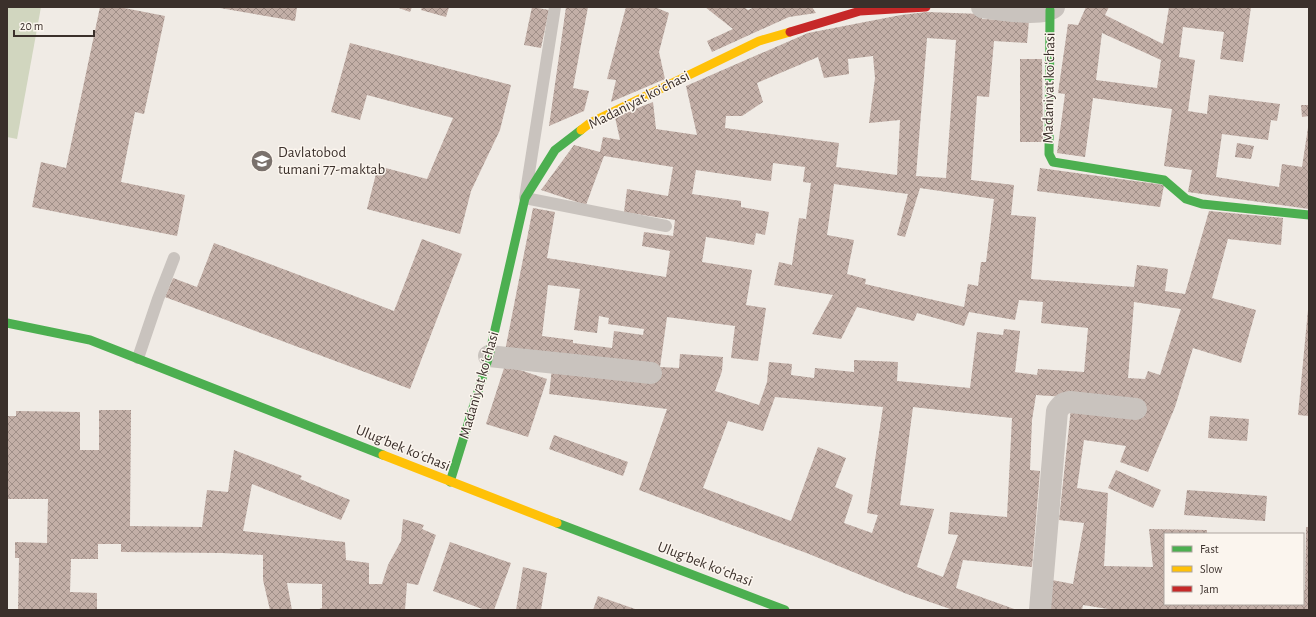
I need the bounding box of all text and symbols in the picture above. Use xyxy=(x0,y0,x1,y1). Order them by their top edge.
scale bar xyxy=(14,12,94,38)
text: 20 m xyxy=(20,20,43,32)
street label: Madaniyat koʻchasi xyxy=(1041,32,1057,144)
street label: Madaniyat koʻchasi xyxy=(586,68,692,132)
place label: Davlatobod tumani 77-maktab xyxy=(278,145,386,177)
school or university icon: Davlatobod tumani 77-maktab xyxy=(249,148,275,174)
street label: Madaniyat koʻchasi xyxy=(456,330,502,440)
street label: Ulugʻbek koʻchasi xyxy=(354,422,452,474)
legend xyxy=(1164,533,1304,605)
street label: Ulugʻbek koʻchasi xyxy=(655,539,755,589)
text: Fast xyxy=(1200,543,1219,555)
text: Slow xyxy=(1200,563,1222,575)
text: Jam xyxy=(1200,583,1219,595)

